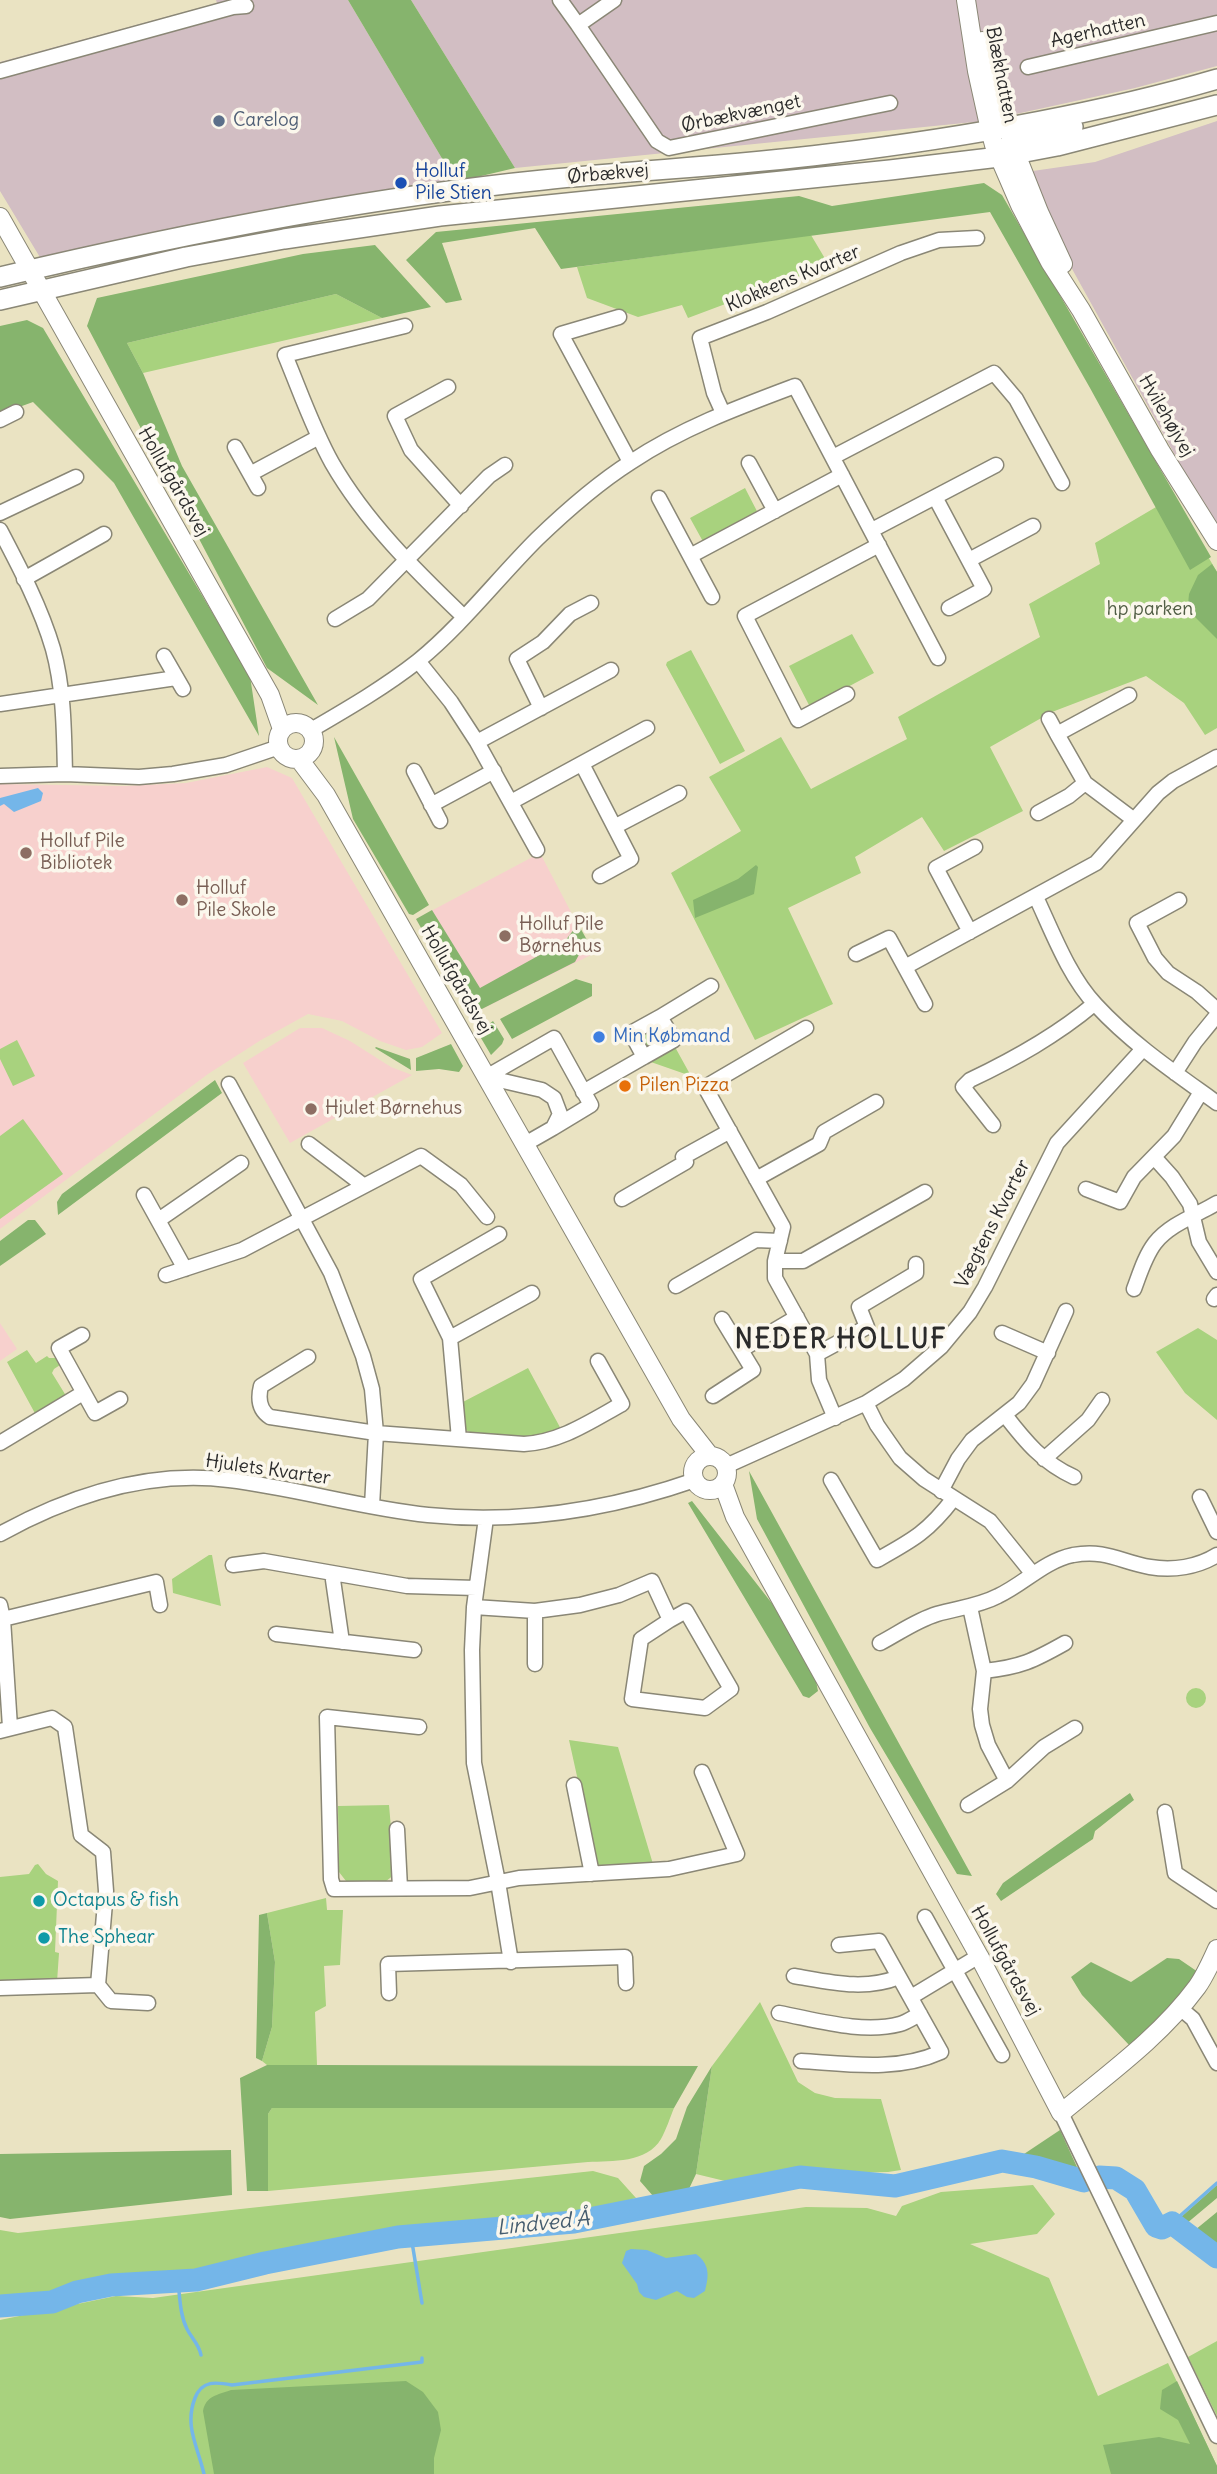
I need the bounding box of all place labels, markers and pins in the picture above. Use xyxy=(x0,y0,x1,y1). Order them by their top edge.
place label: Carelog xyxy=(233,110,299,132)
marker: Carelog xyxy=(211,113,227,129)
place label: Holluf Pile Stien xyxy=(415,161,492,205)
marker: Holluf Pile Stien xyxy=(393,175,409,191)
place label: Holluf Pile Bibliotek xyxy=(40,831,125,875)
marker: Holluf Pile Bibliotek xyxy=(18,845,34,861)
place label: Holluf Pile Skole xyxy=(196,878,276,922)
marker: Holluf Pile Skole xyxy=(174,892,190,908)
place label: Holluf Pile Børnehus xyxy=(519,914,604,958)
marker: Holluf Pile Børnehus xyxy=(497,928,513,944)
place label: Min Købmand xyxy=(613,1026,730,1048)
marker: Min Købmand xyxy=(591,1029,607,1045)
place label: Pilen Pizza xyxy=(639,1075,729,1097)
marker: Pilen Pizza xyxy=(617,1078,633,1094)
place label: Hjulet Børnehus xyxy=(325,1098,462,1120)
marker: Hjulet Børnehus xyxy=(303,1101,319,1117)
place label: Octapus & fish xyxy=(53,1890,179,1912)
marker: Octapus & fish xyxy=(31,1893,47,1909)
place label: The Sphear xyxy=(58,1927,155,1949)
marker: The Sphear xyxy=(36,1930,52,1946)

